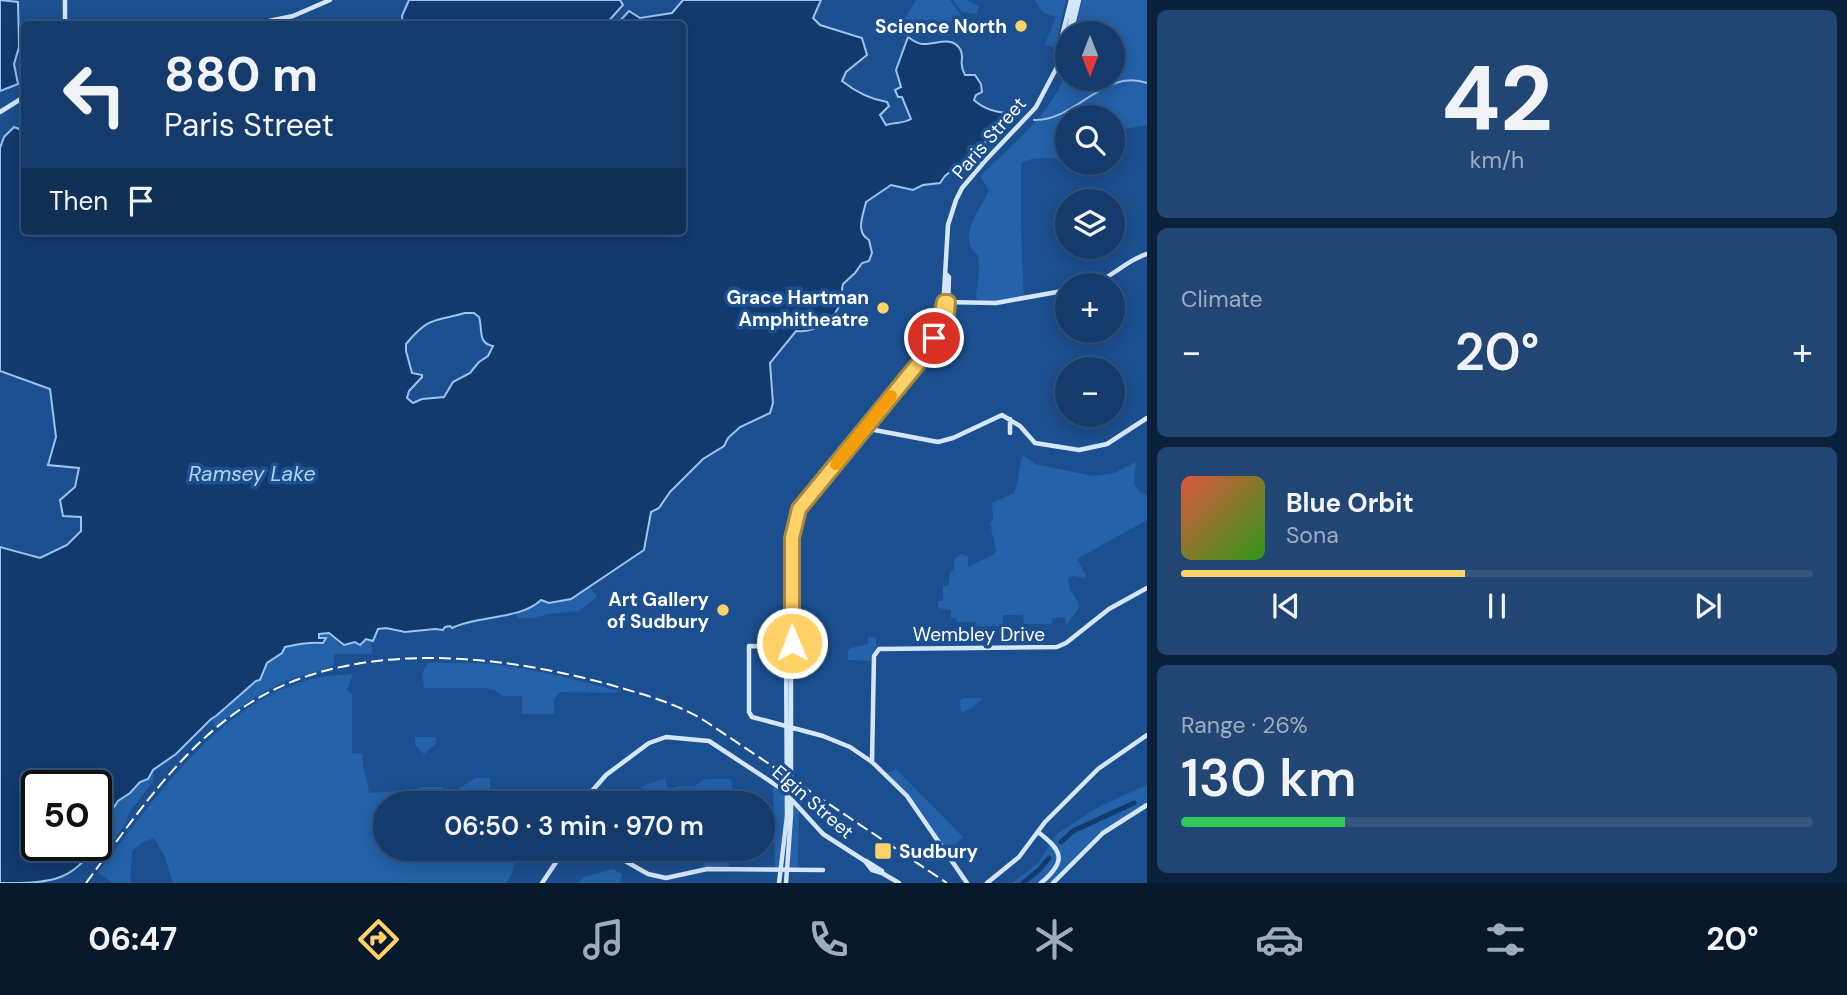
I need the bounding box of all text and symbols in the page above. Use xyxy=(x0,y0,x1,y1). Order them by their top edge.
place label: Science North xyxy=(875,14,1007,39)
marker: Science North xyxy=(1013,18,1029,34)
north arrow xyxy=(1055,21,1125,91)
map controls xyxy=(1055,21,1125,427)
text: 42 xyxy=(1441,40,1553,158)
text: 880 m xyxy=(164,42,318,106)
icon: left xyxy=(49,49,140,140)
street label: Paris Street xyxy=(946,92,1032,184)
text: Paris Street xyxy=(164,104,334,146)
button: search xyxy=(1055,105,1125,175)
text: km/h xyxy=(1470,145,1524,175)
icon: arrive xyxy=(122,182,160,220)
text: Then xyxy=(49,184,108,218)
button: layers xyxy=(1055,189,1125,259)
button: + xyxy=(1055,273,1125,343)
text: Climate xyxy=(1181,284,1263,314)
place label: Grace Hartman Amphitheatre xyxy=(726,285,869,332)
marker: Grace Hartman Amphitheatre xyxy=(875,300,891,316)
pin xyxy=(904,308,964,368)
text: 20° xyxy=(1455,318,1539,386)
icon: arrive xyxy=(915,319,953,357)
text: − xyxy=(1181,327,1202,377)
text: + xyxy=(1792,327,1813,377)
button: − xyxy=(1055,357,1125,427)
water label: Ramsey Lake xyxy=(189,460,315,488)
text: Blue Orbit xyxy=(1286,486,1414,520)
text: Sona xyxy=(1286,520,1339,550)
place label: Art Gallery of Sudbury xyxy=(607,587,710,634)
icon: previous xyxy=(1267,587,1305,625)
icon: pause xyxy=(1478,587,1516,625)
icon: next xyxy=(1689,587,1727,625)
marker: Art Gallery of Sudbury xyxy=(715,602,731,618)
position arrow xyxy=(755,606,829,680)
street label: Wembley Drive xyxy=(913,622,1045,647)
text: Range · 26% xyxy=(1181,710,1308,740)
text: 130 km xyxy=(1181,744,1356,812)
street label: Elgin Street xyxy=(767,760,859,844)
speed limit sign: 50 xyxy=(21,770,112,861)
text: 06:50 · 3 min · 970 m xyxy=(444,809,704,843)
place label: Sudbury xyxy=(899,839,979,864)
marker: Sudbury xyxy=(873,841,893,861)
icon: directions xyxy=(354,915,403,964)
icon: music xyxy=(579,915,628,964)
icon: phone xyxy=(804,915,853,964)
icon: climate xyxy=(1030,915,1079,964)
icon: car xyxy=(1255,915,1304,964)
icon: filters xyxy=(1481,915,1530,964)
text: 06:47 xyxy=(88,918,177,960)
text: 20° xyxy=(1706,918,1759,960)

